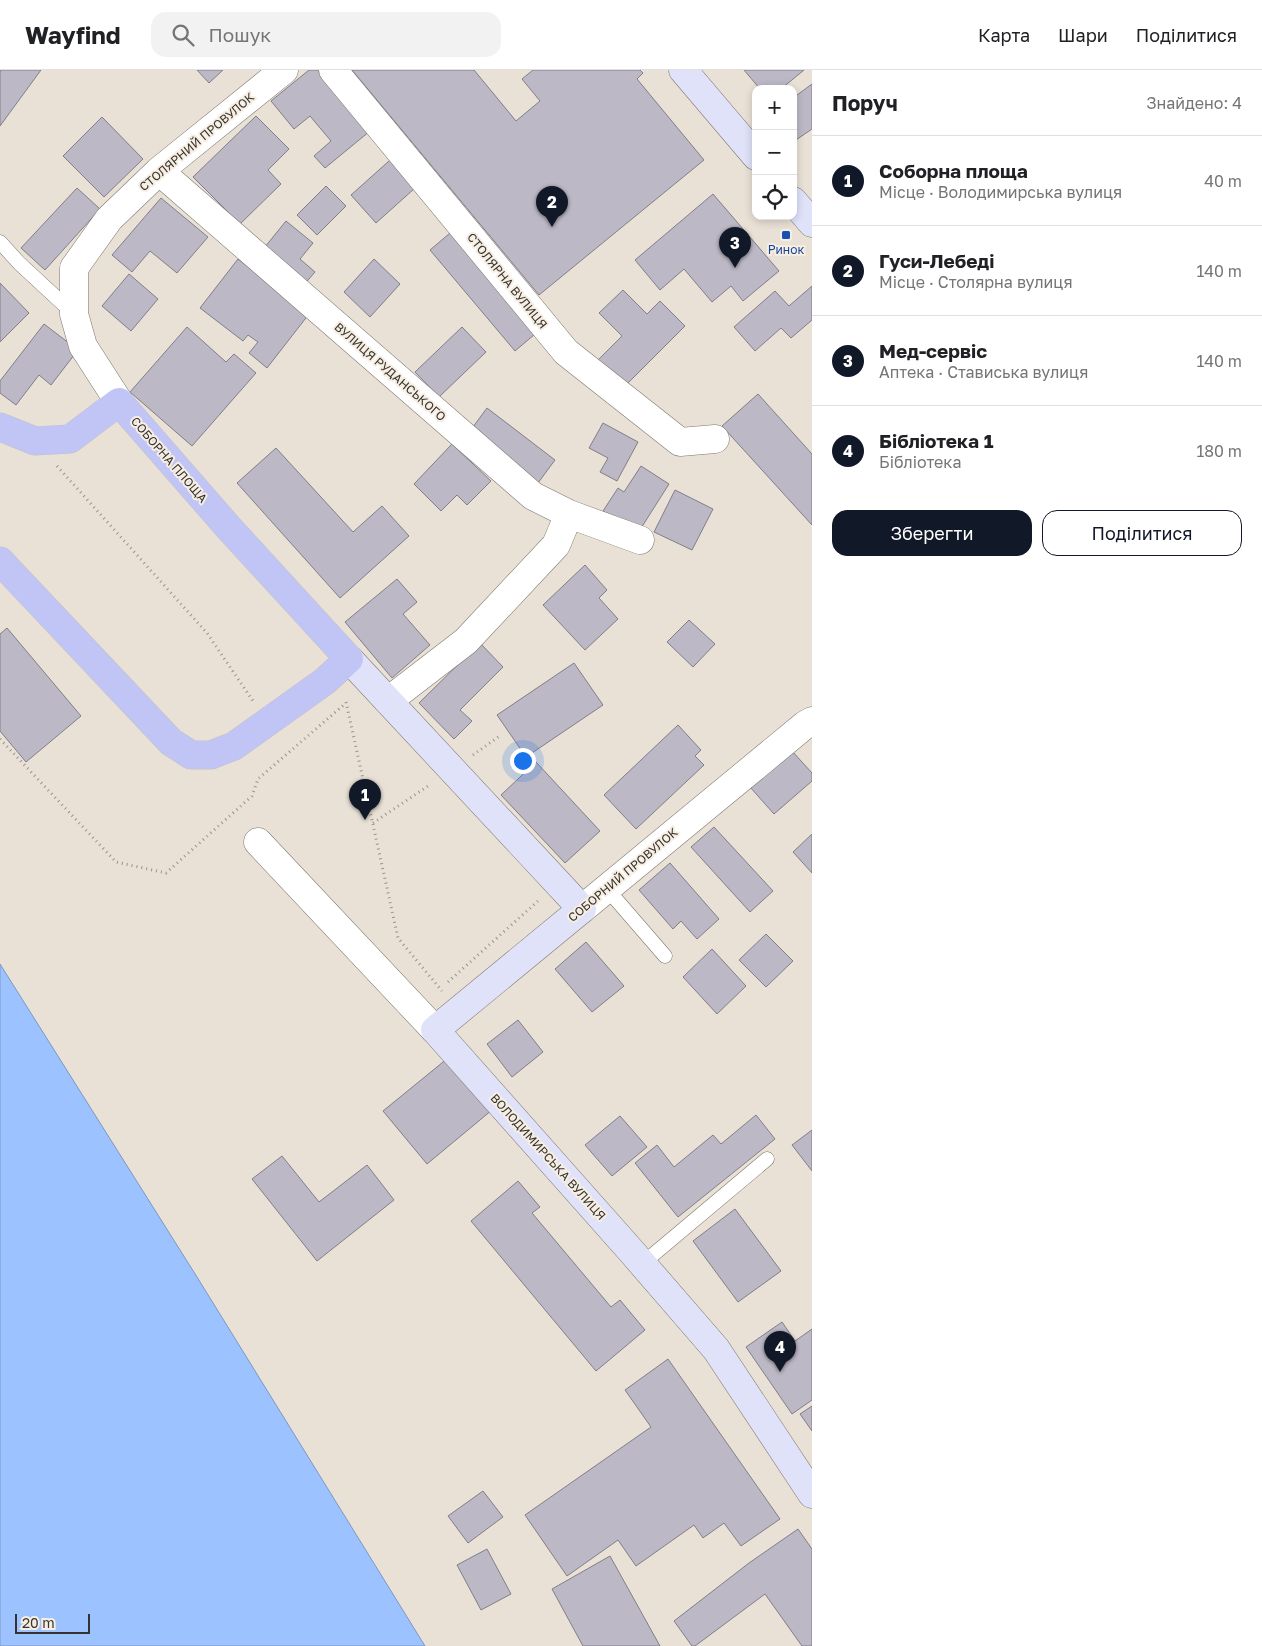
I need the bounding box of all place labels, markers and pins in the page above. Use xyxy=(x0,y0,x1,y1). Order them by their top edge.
pin: 2 xyxy=(536,186,568,227)
pin: 3 xyxy=(719,227,751,268)
marker: Ринок xyxy=(780,229,792,241)
place label: Ринок xyxy=(768,242,804,257)
pin: 1 xyxy=(349,779,381,820)
pin: 4 xyxy=(764,1331,796,1372)

